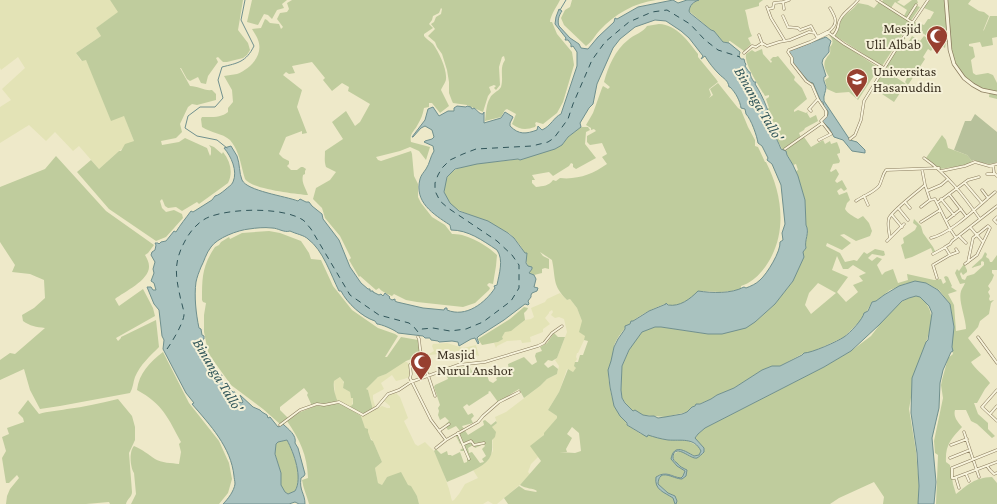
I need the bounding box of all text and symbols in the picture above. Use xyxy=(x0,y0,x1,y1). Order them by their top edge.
place label: Mesjid Ulil Albab xyxy=(866,20,922,52)
mosque icon: Mesjid Ulil Albab xyxy=(925,24,949,55)
place label: Universitas Hasanuddin xyxy=(873,63,942,95)
water label: Binanga Tallo' xyxy=(731,64,787,145)
school or university icon: Universitas Hasanuddin xyxy=(845,67,869,98)
water label: Binanga Tallo' xyxy=(189,335,246,416)
place label: Masjid Nurul Anshor xyxy=(437,346,513,378)
mosque icon: Masjid Nurul Anshor xyxy=(409,350,433,381)

